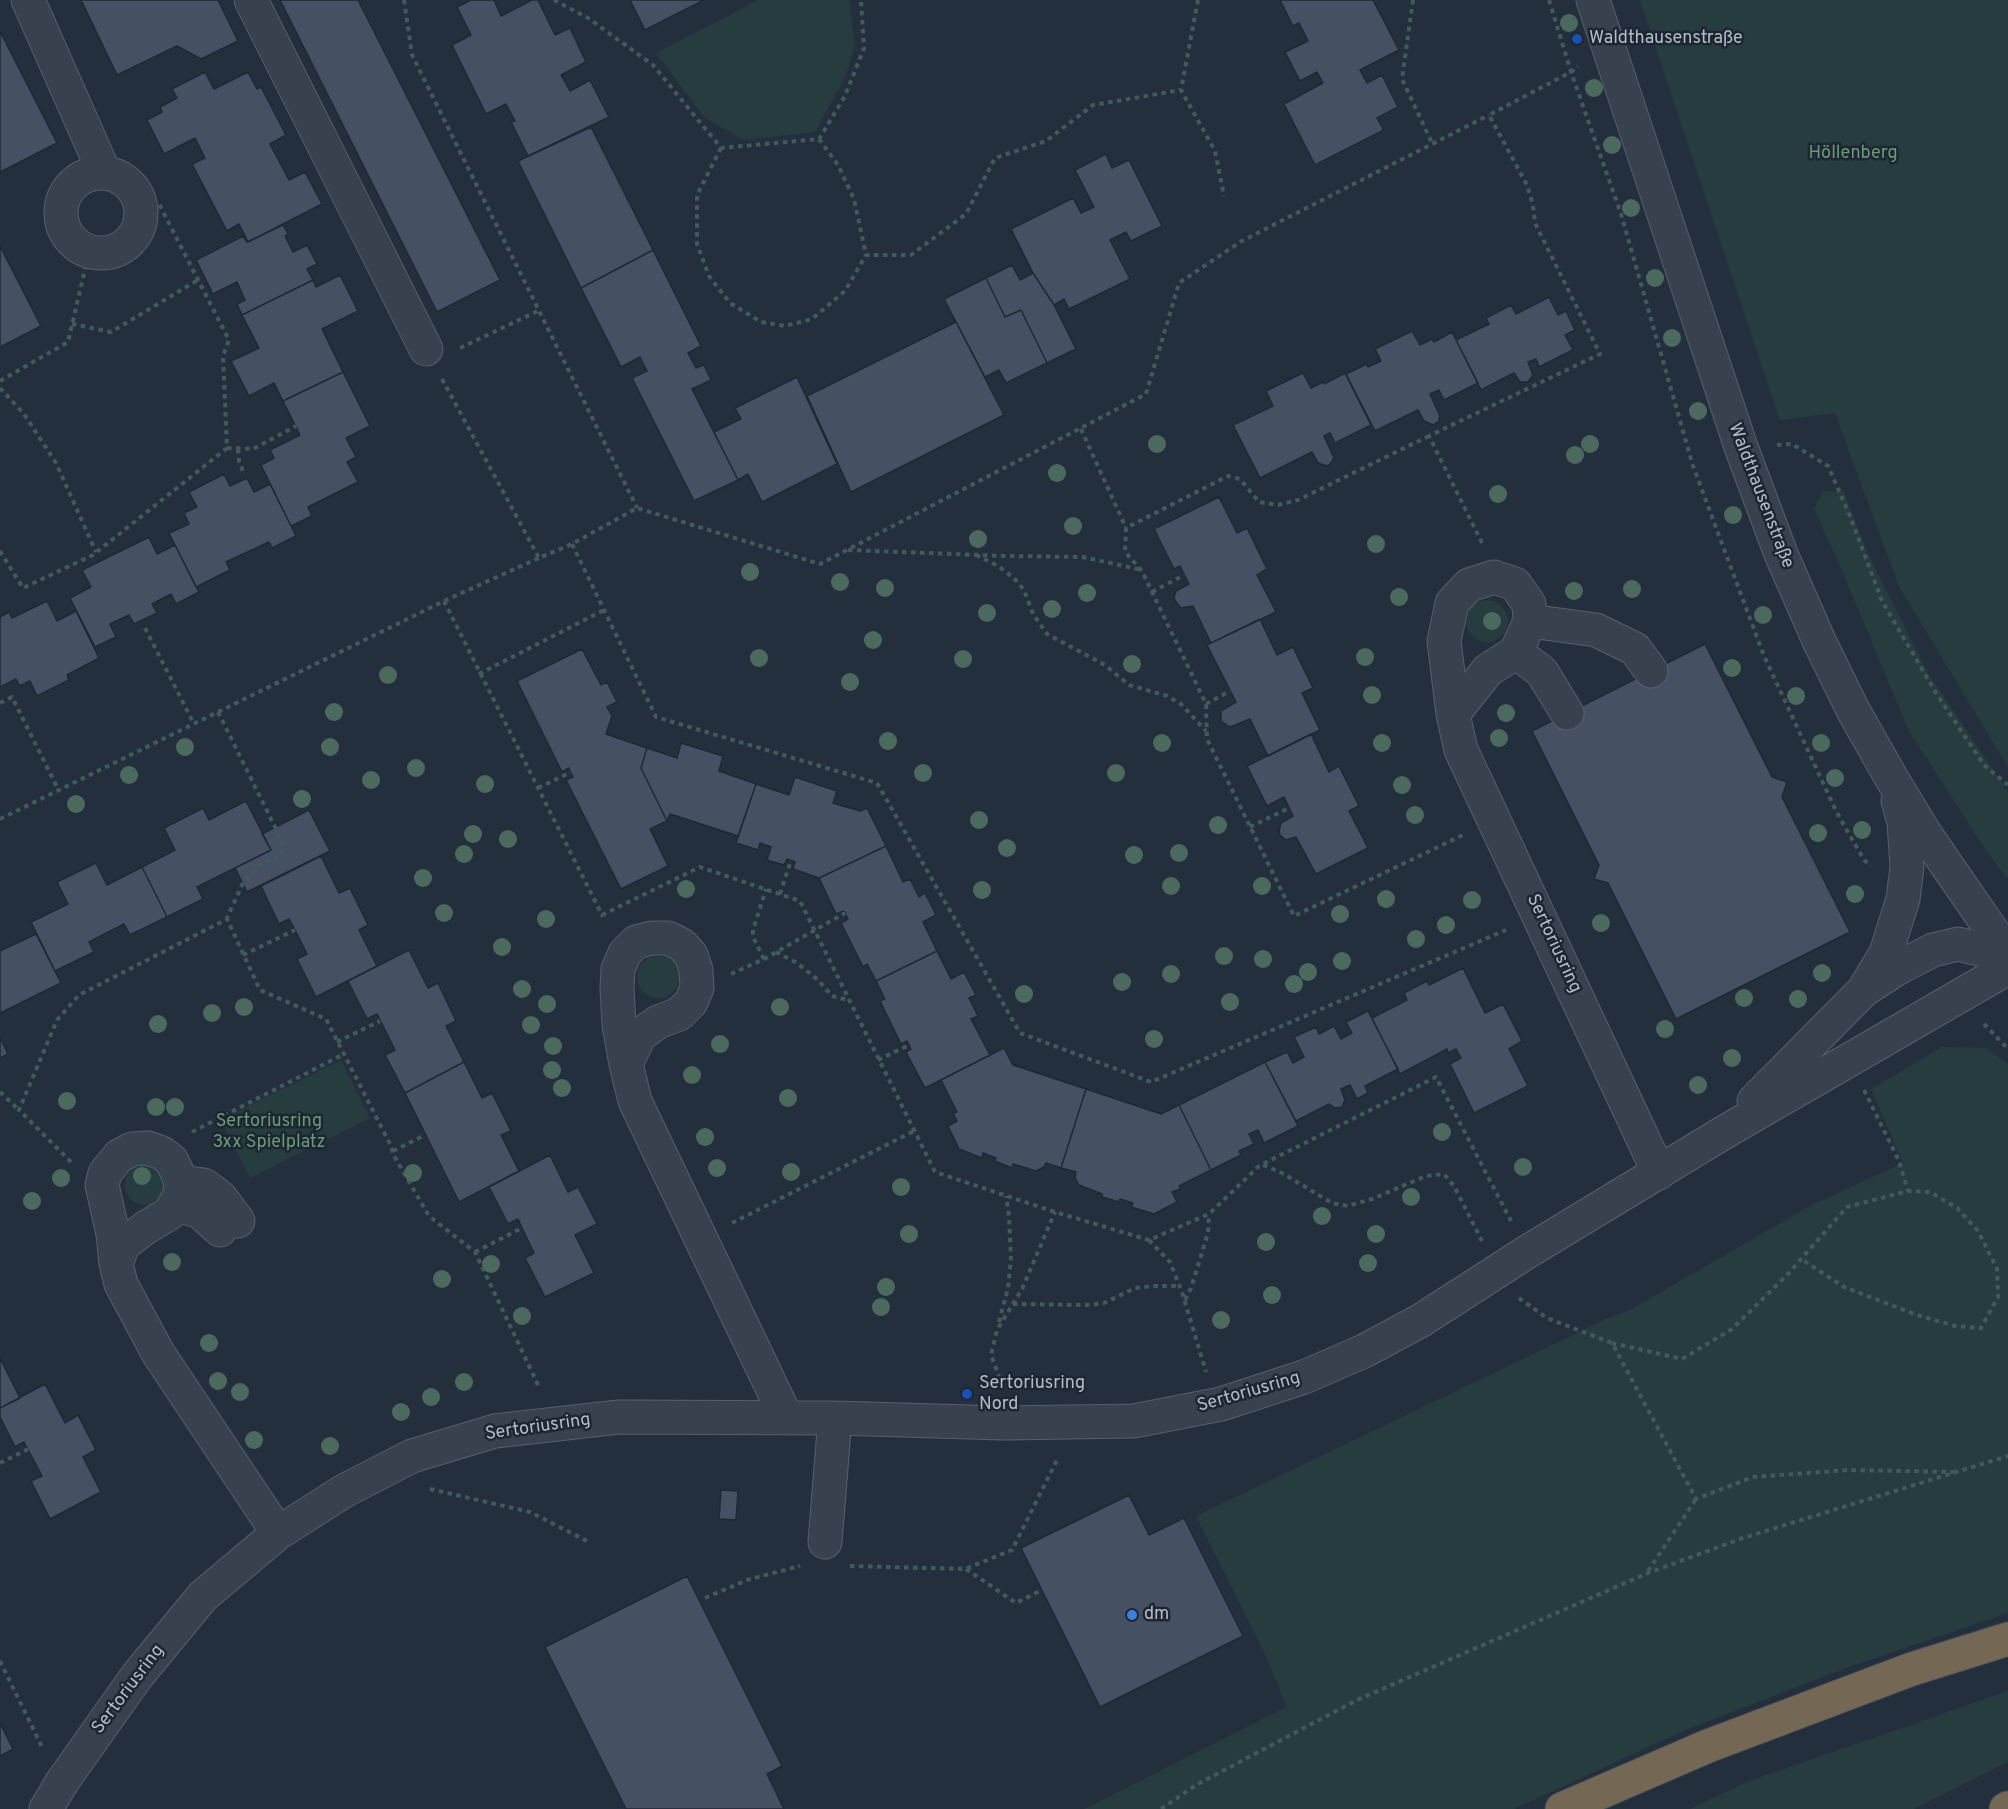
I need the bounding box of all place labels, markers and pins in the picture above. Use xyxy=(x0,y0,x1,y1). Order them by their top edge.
place label: Waldthausenstraße xyxy=(1589,28,1743,50)
marker: Waldthausenstraße xyxy=(1570,32,1584,46)
place label: Sertoriusring Nord xyxy=(979,1373,1085,1416)
marker: Sertoriusring Nord xyxy=(960,1387,974,1401)
place label: dm xyxy=(1144,1604,1169,1626)
marker: dm xyxy=(1125,1608,1139,1622)

